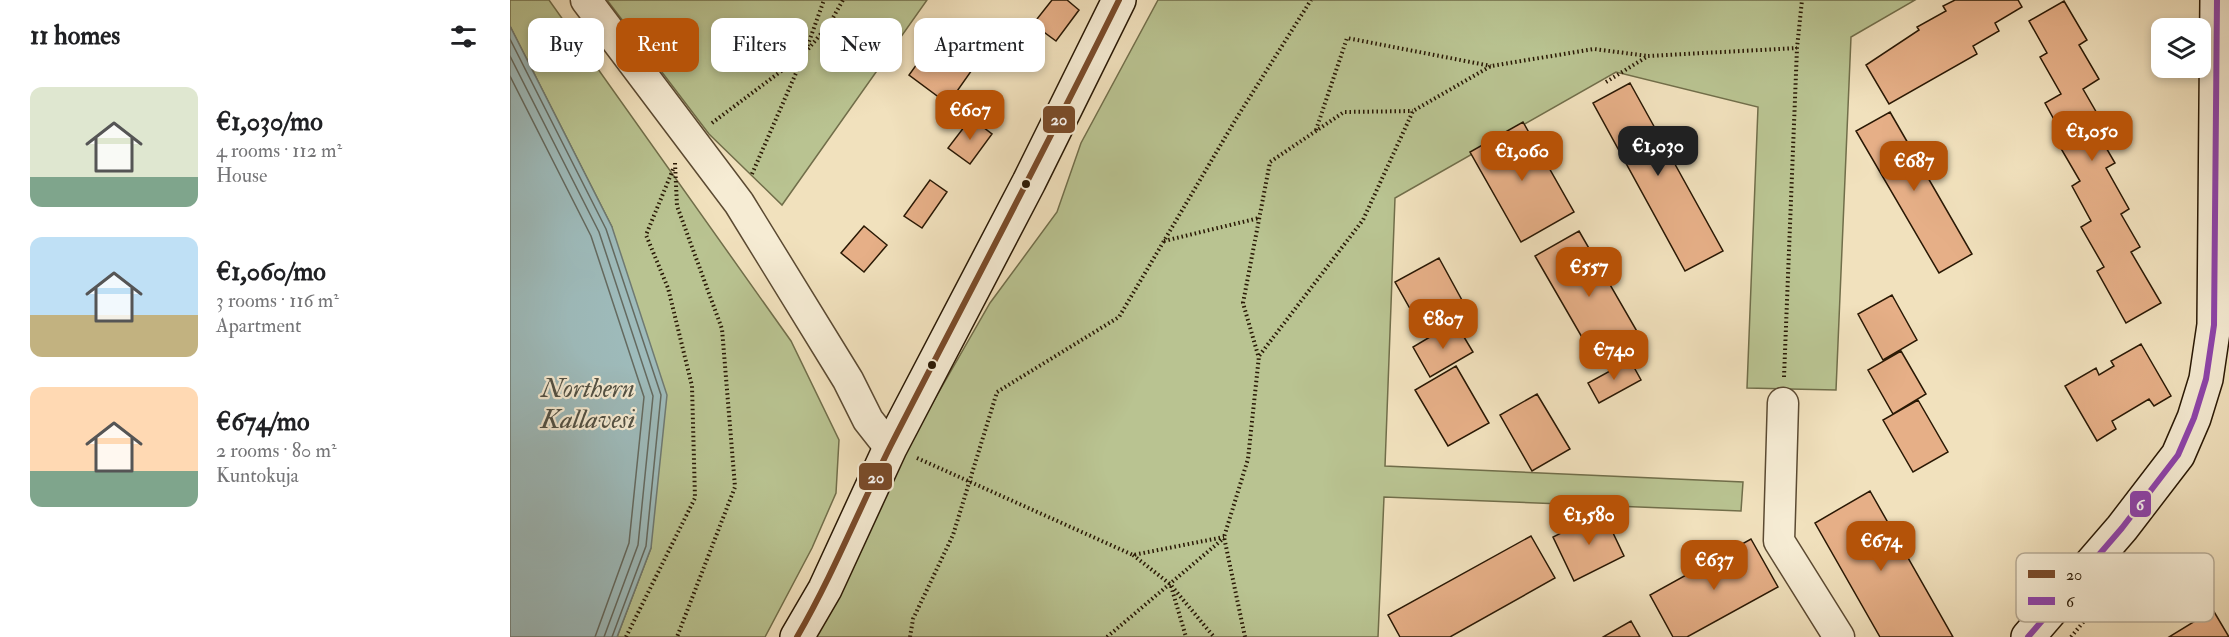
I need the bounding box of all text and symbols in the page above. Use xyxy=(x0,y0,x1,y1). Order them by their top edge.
chip: Buy xyxy=(528,18,604,72)
chip: Rent xyxy=(616,18,699,72)
chip: Filters xyxy=(711,18,808,72)
chip: New xyxy=(820,18,902,72)
chip: Apartment xyxy=(914,18,1045,72)
map controls xyxy=(2151,18,2211,78)
button: layers xyxy=(2151,18,2211,78)
text: 11 homes xyxy=(30,20,120,52)
icon: filters xyxy=(447,20,480,53)
pin: €607 xyxy=(934,90,1006,141)
text: €607 xyxy=(949,97,991,122)
line badge: 20 xyxy=(1042,105,1076,134)
text: €1,030/mo xyxy=(216,106,323,138)
text: 20 xyxy=(1051,110,1067,130)
icon: home xyxy=(78,111,150,183)
pin: €1,050 xyxy=(2043,111,2141,162)
text: €1,050 xyxy=(2066,118,2118,143)
pin: €1,030 xyxy=(1609,126,1707,177)
pin: €1,060 xyxy=(1473,131,1571,182)
text: €1,030 xyxy=(1632,133,1684,158)
text: 4 rooms · 112 m² xyxy=(216,138,342,163)
text: €1,060 xyxy=(1495,138,1549,163)
pin: €687 xyxy=(1878,141,1950,192)
text: €687 xyxy=(1894,148,1934,173)
text: House xyxy=(216,163,267,188)
unlabelled marker xyxy=(1020,178,1032,190)
pin: €557 xyxy=(1553,247,1625,298)
text: €557 xyxy=(1570,254,1608,279)
text: €1,060/mo xyxy=(216,256,326,288)
icon: home xyxy=(78,261,150,333)
text: 3 rooms · 116 m² xyxy=(216,288,339,313)
pin: €807 xyxy=(1407,299,1479,350)
text: €807 xyxy=(1423,306,1463,331)
text: Apartment xyxy=(216,313,301,338)
pin: €740 xyxy=(1578,330,1650,381)
text: €740 xyxy=(1593,337,1635,362)
unlabelled marker xyxy=(926,359,938,371)
water label: Northern Kallavesi xyxy=(539,372,635,436)
text: €674/mo xyxy=(216,406,309,438)
icon: home xyxy=(78,411,150,483)
text: 2 rooms · 80 m² xyxy=(216,438,337,463)
line badge: 20 xyxy=(858,462,893,491)
text: Kuntokuja xyxy=(216,463,299,488)
text: 20 xyxy=(868,468,884,488)
line badge: 6 xyxy=(2129,490,2152,518)
pin: €1,580 xyxy=(1540,495,1638,546)
text: 6 xyxy=(2136,495,2146,515)
text: €1,580 xyxy=(1563,502,1615,527)
pin: €674 xyxy=(1845,521,1917,572)
text: €674 xyxy=(1860,528,1902,553)
pin: €637 xyxy=(1678,540,1750,591)
text: €637 xyxy=(1695,547,1733,572)
legend xyxy=(2016,553,2214,622)
text: 20 xyxy=(2066,565,2082,585)
text: 6 xyxy=(2066,592,2075,612)

